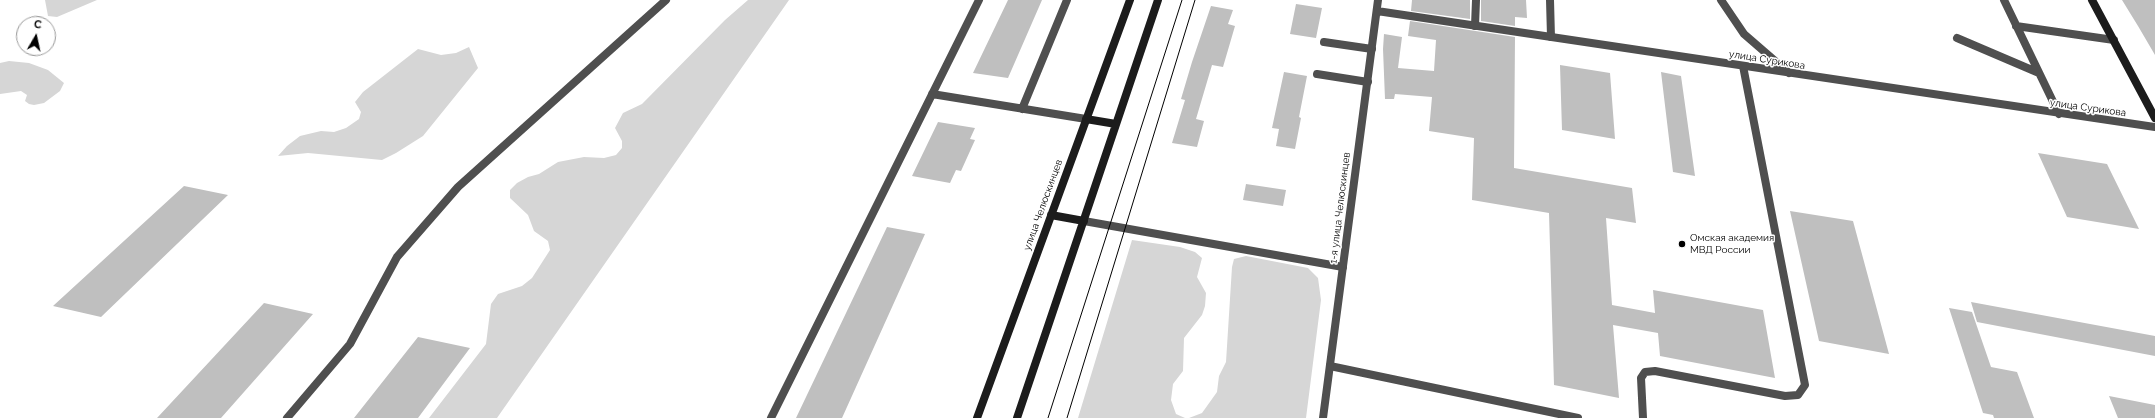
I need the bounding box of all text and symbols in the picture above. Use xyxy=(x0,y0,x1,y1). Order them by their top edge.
north arrow xyxy=(16,16,56,56)
text: С xyxy=(33,18,43,32)
street label: улица Сурикова xyxy=(1728,48,1806,72)
street label: улица Сурикова xyxy=(2049,97,2127,119)
street label: 1-я улица Челюскинцев xyxy=(1327,152,1353,264)
street label: улица Челюскинцев xyxy=(1021,158,1065,252)
place label: Омская академия МВД России xyxy=(1690,232,1774,256)
marker: Омская академия МВД России xyxy=(1677,239,1687,249)

